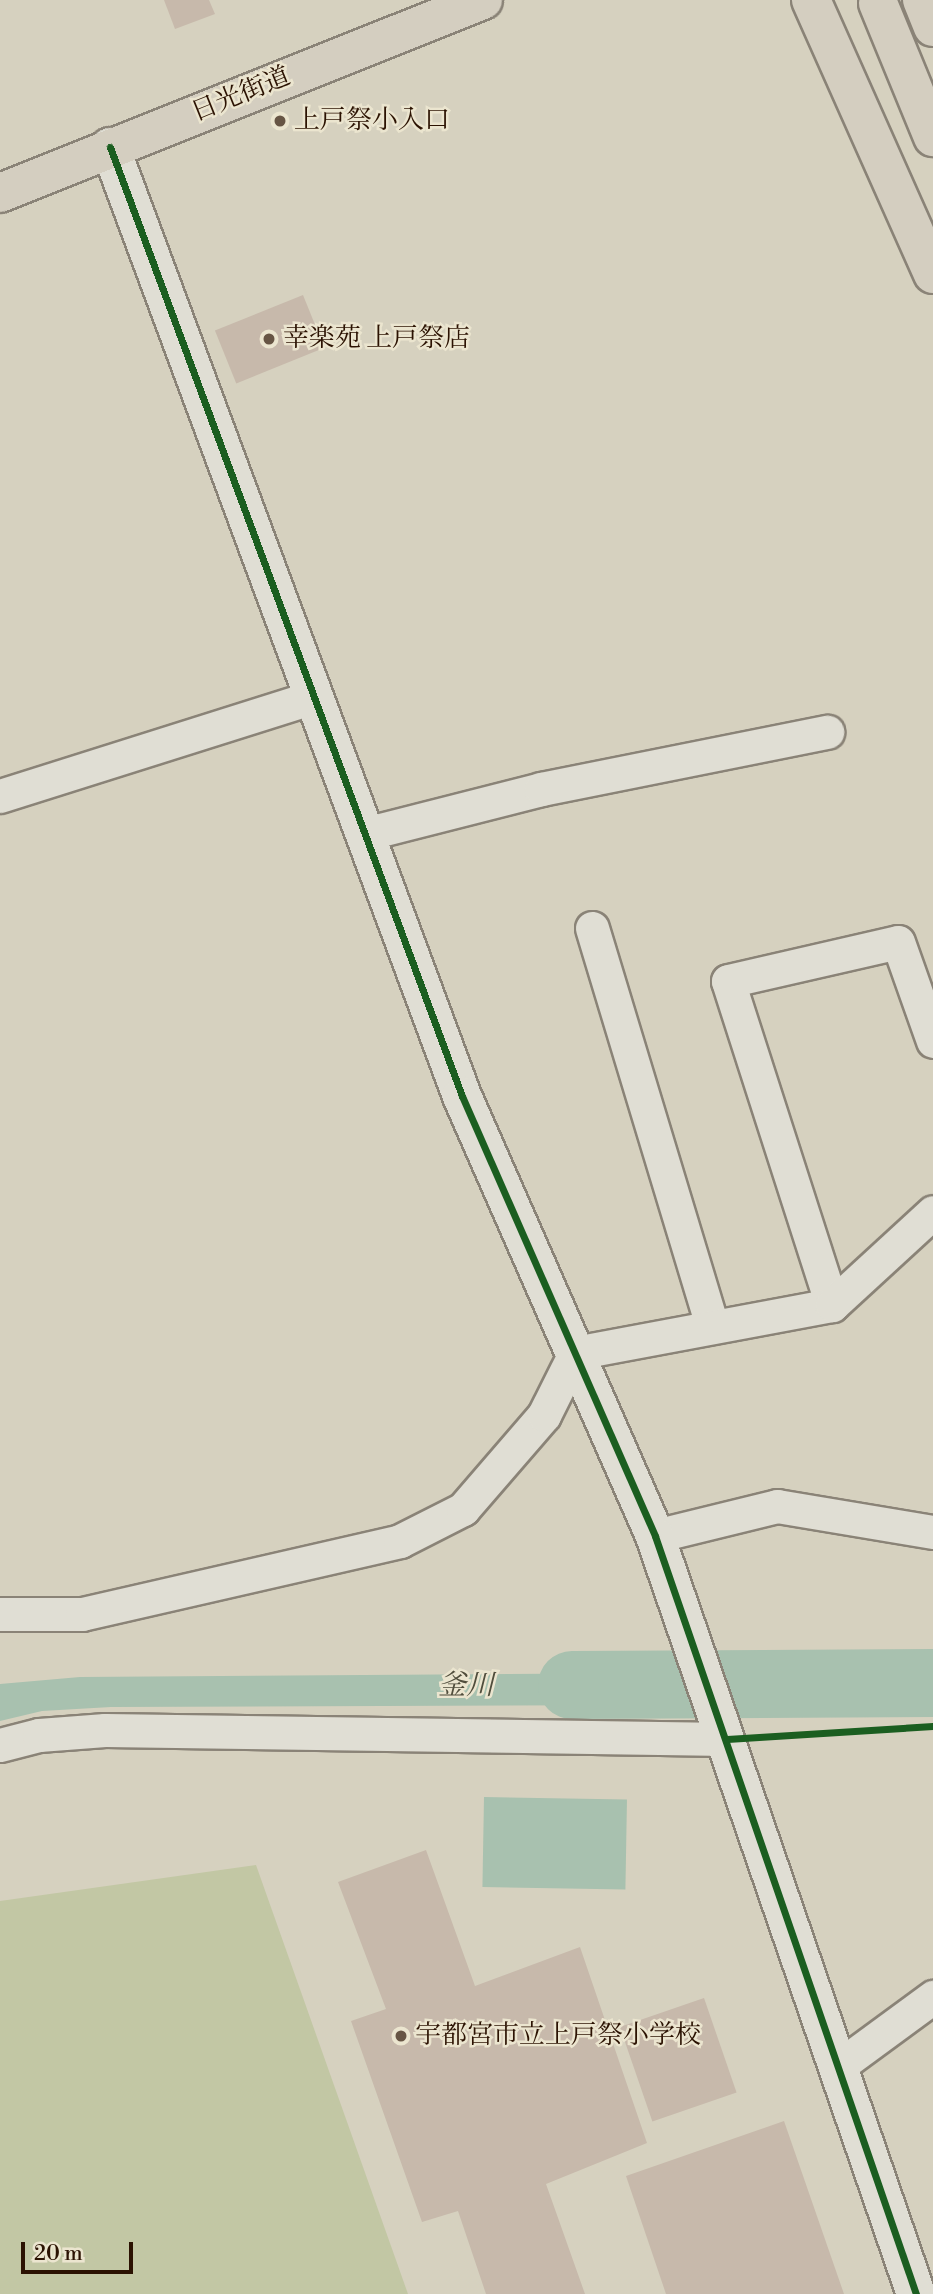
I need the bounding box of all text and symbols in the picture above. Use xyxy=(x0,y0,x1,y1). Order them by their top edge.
street label: 日光街道 xyxy=(187,61,295,129)
place label: 上戸祭小入口 xyxy=(294,105,450,137)
marker: 上戸祭小入口 xyxy=(272,113,288,129)
place label: 幸楽苑 上戸祭店 xyxy=(283,323,470,355)
marker: 幸楽苑 上戸祭店 xyxy=(261,331,277,347)
water label: 釜川 xyxy=(438,1669,494,1703)
place label: 宇都宮市立上戸祭小学校 xyxy=(415,2020,701,2052)
marker: 宇都宮市立上戸祭小学校 xyxy=(393,2028,409,2044)
scale bar xyxy=(24,2228,136,2272)
text: 20 m xyxy=(34,2241,83,2267)

